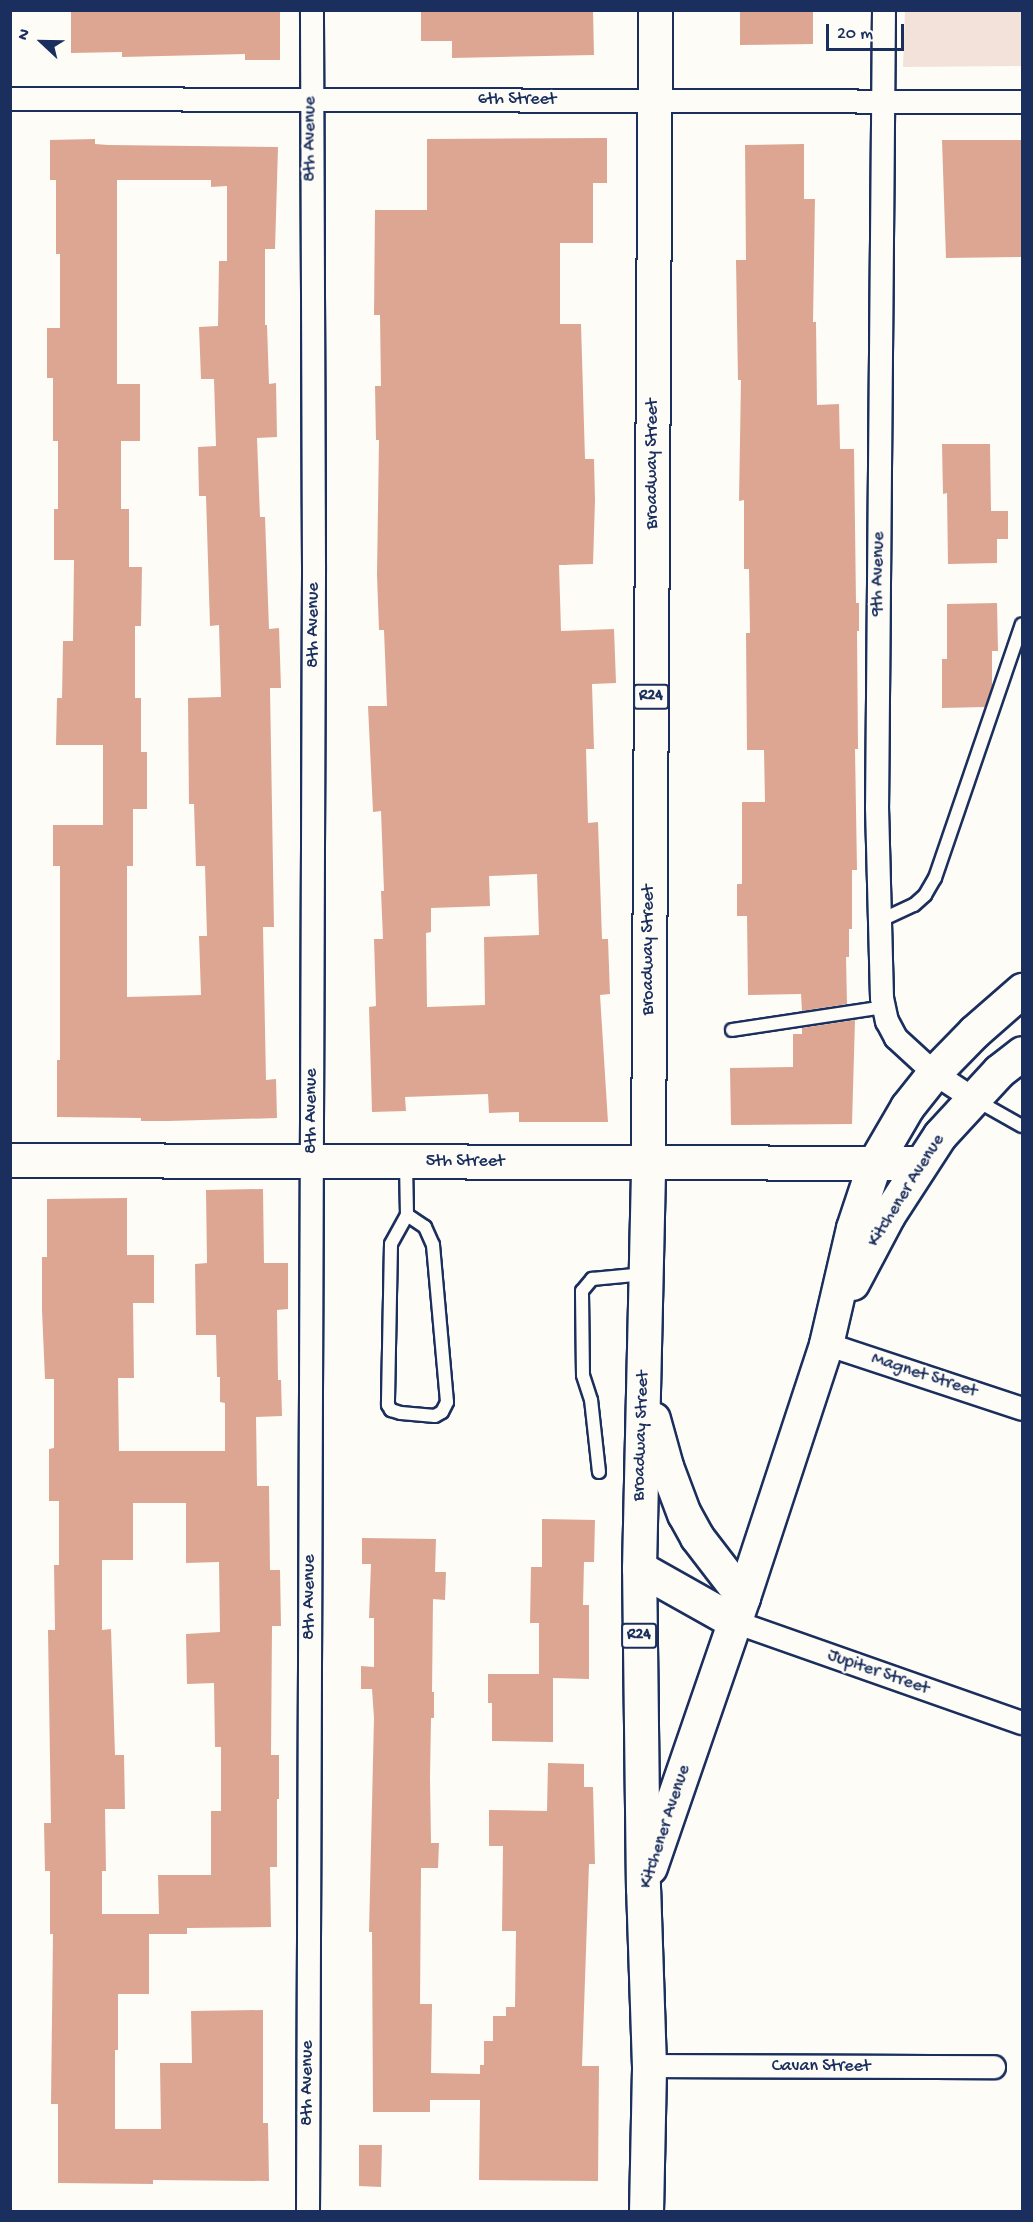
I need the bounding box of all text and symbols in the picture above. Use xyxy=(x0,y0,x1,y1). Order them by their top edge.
north arrow xyxy=(12,12,72,72)
scale bar xyxy=(829,12,907,50)
text: 20 m xyxy=(837,24,873,45)
text: N xyxy=(14,27,36,43)
street label: 6th Street xyxy=(478,89,556,111)
street label: 8th Avenue xyxy=(300,96,322,182)
street label: Broadway Street xyxy=(642,399,664,529)
street label: 9th Avenue xyxy=(867,532,891,616)
street label: 8th Avenue xyxy=(303,582,325,668)
road number: R24 xyxy=(633,684,669,710)
street label: Broadway Street xyxy=(638,885,660,1015)
street label: 8th Avenue xyxy=(301,1068,323,1154)
street label: Kitchener Avenue xyxy=(864,1131,950,1251)
street label: 5th Street xyxy=(426,1151,504,1173)
street label: Magnet Street xyxy=(868,1349,980,1403)
street label: Broadway Street xyxy=(629,1370,655,1502)
street label: 8th Avenue xyxy=(299,1554,321,1640)
road number: R24 xyxy=(621,1623,657,1649)
street label: Jupiter Street xyxy=(824,1646,932,1700)
street label: Kitchener Avenue xyxy=(636,1762,696,1892)
street label: 8th Avenue xyxy=(297,2040,319,2126)
street label: Cavan Street xyxy=(772,2056,870,2078)

